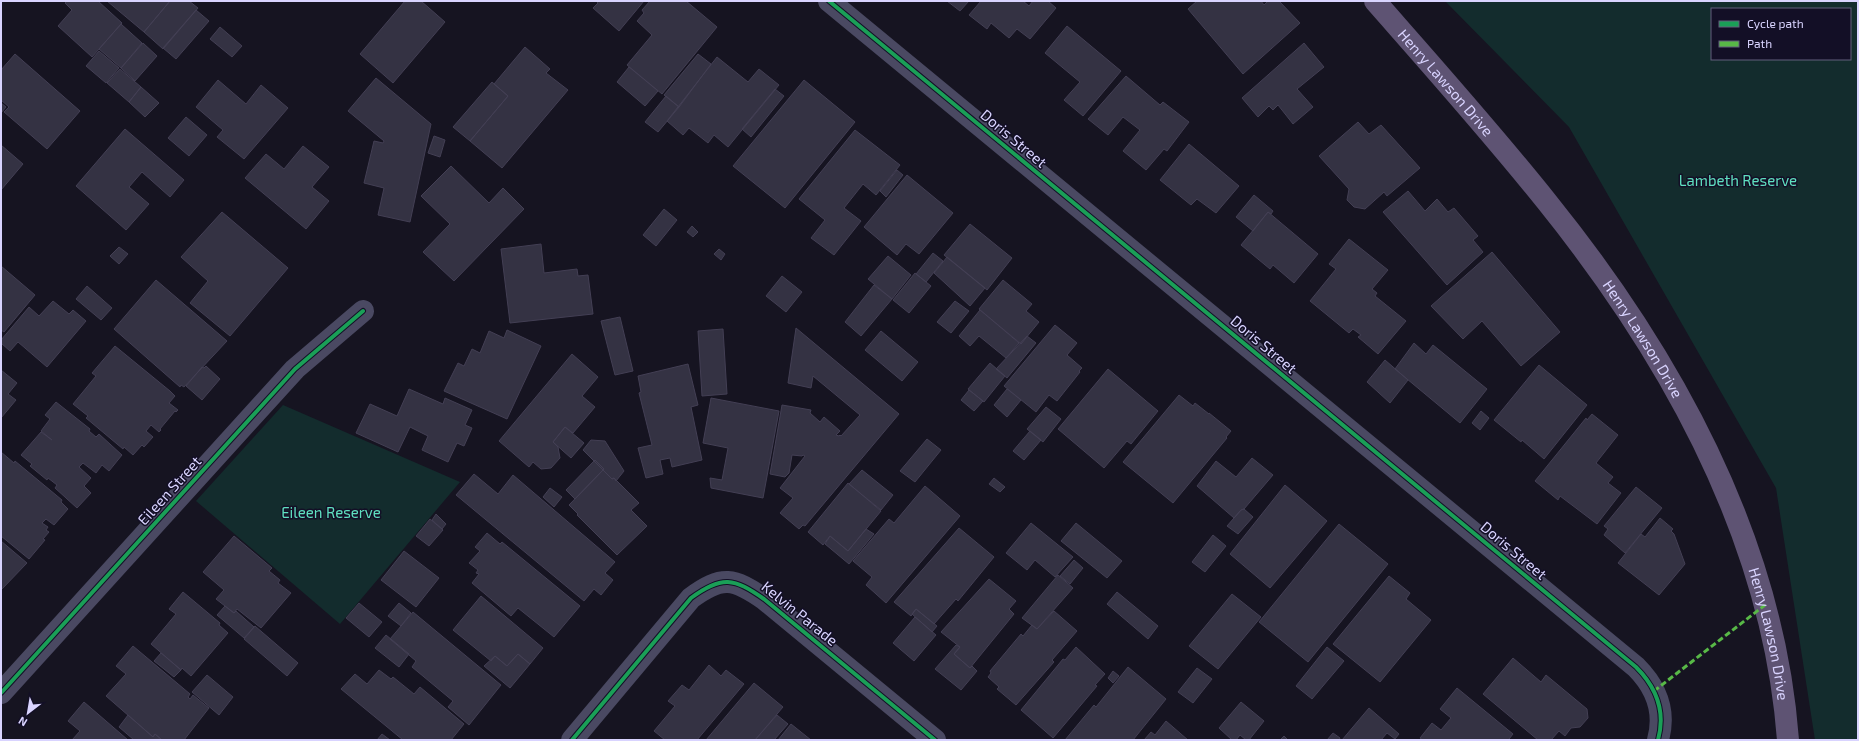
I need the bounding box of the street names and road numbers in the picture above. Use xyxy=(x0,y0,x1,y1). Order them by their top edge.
street label: Henry Lawson Drive xyxy=(1395,25,1498,139)
street label: Doris Street xyxy=(977,105,1051,171)
street label: Henry Lawson Drive xyxy=(1599,276,1687,401)
street label: Doris Street xyxy=(1227,311,1301,377)
street label: Eileen Street xyxy=(133,452,205,528)
street label: Doris Street xyxy=(1477,517,1551,583)
street label: Henry Lawson Drive xyxy=(1745,565,1793,701)
street label: Kelvin Parade xyxy=(758,577,842,649)

